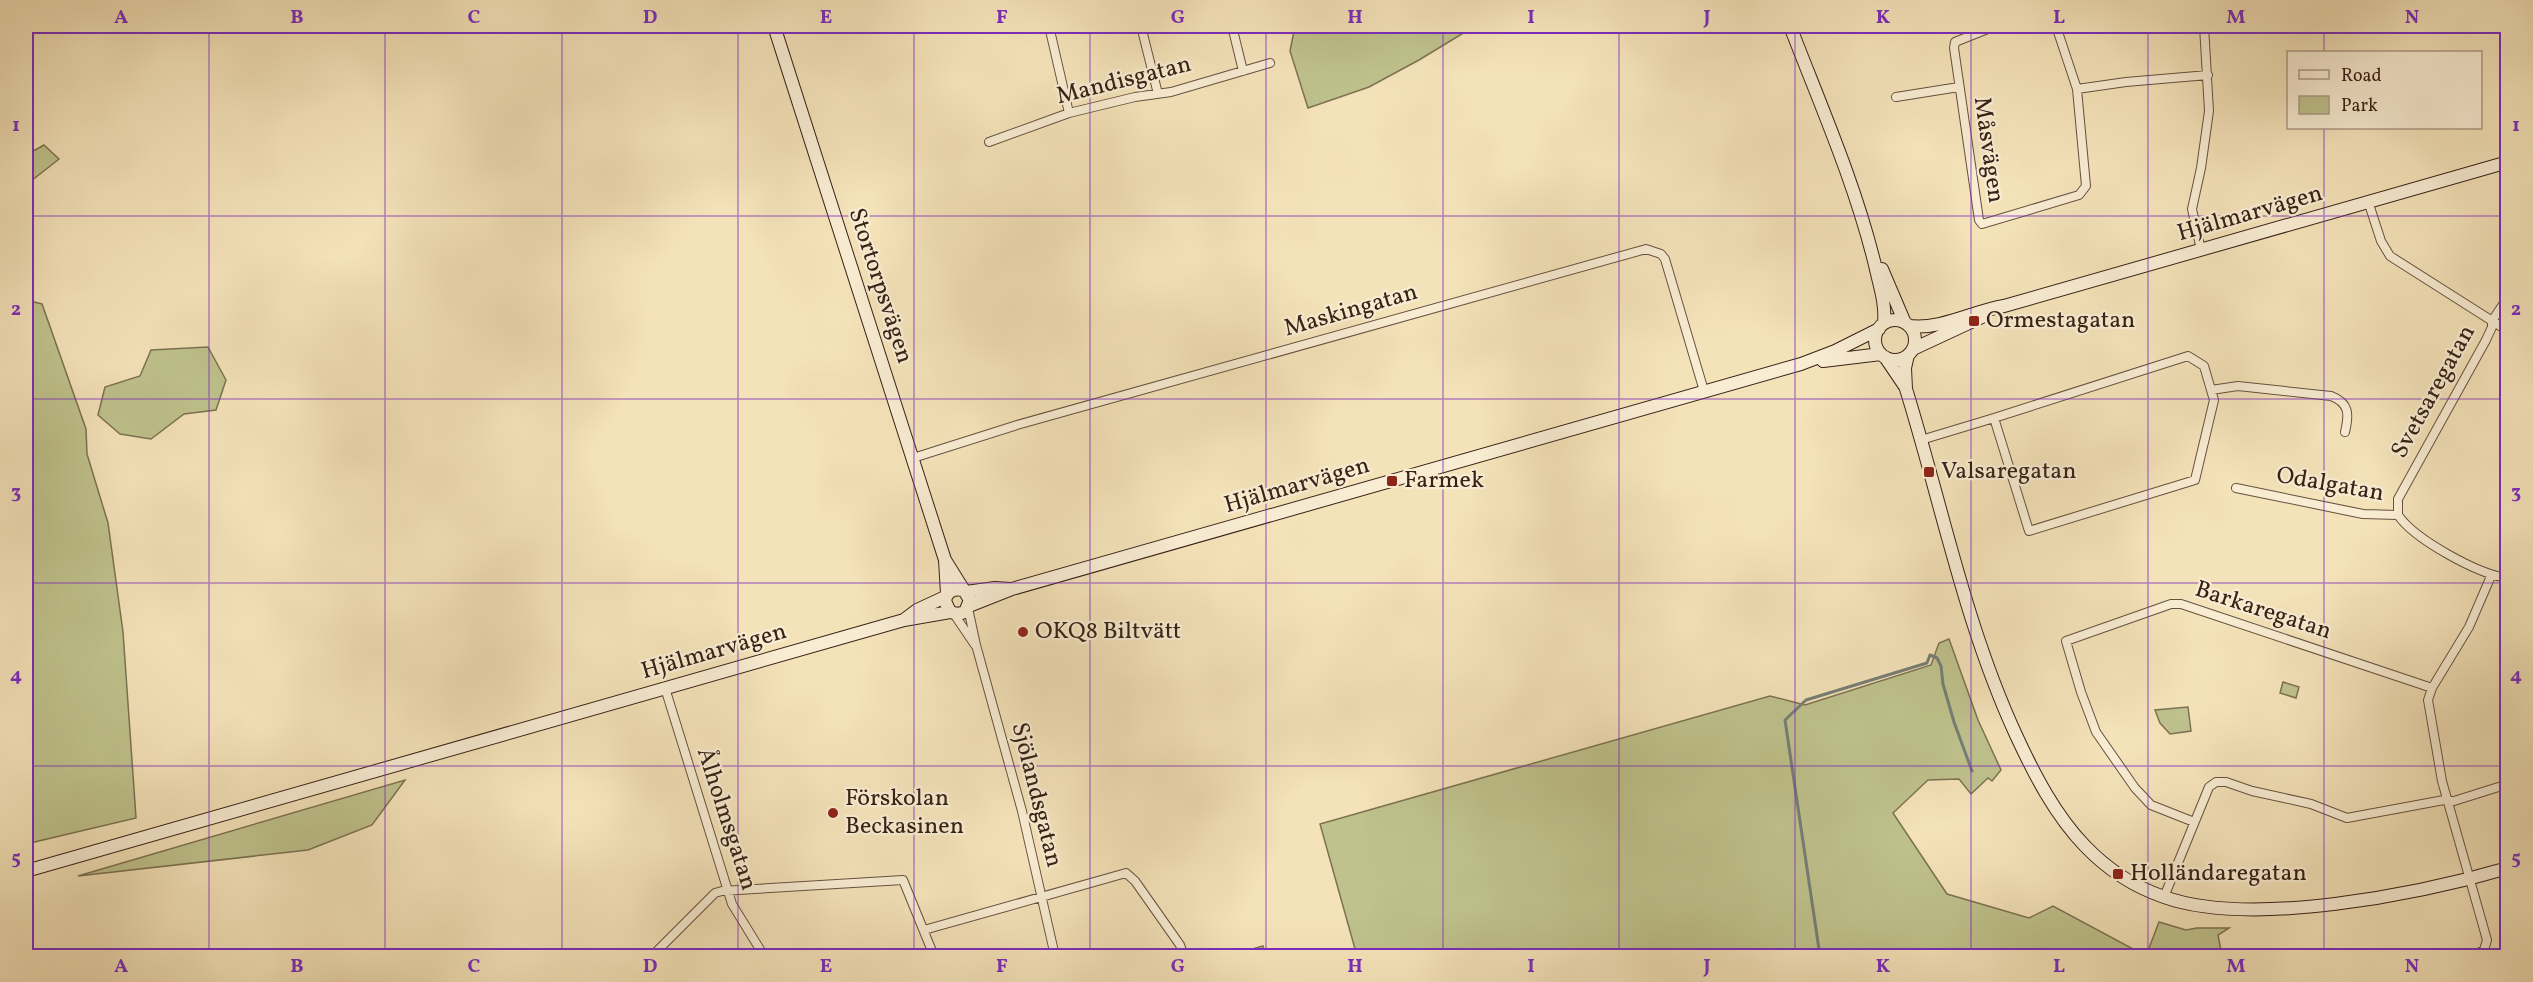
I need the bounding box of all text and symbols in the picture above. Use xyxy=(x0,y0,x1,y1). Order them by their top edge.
text: A xyxy=(114,4,128,32)
text: B xyxy=(290,4,304,32)
text: C xyxy=(468,4,481,32)
text: D xyxy=(643,4,657,32)
text: E xyxy=(820,4,832,32)
text: F xyxy=(996,4,1008,32)
text: G xyxy=(1171,4,1185,32)
text: H xyxy=(1347,4,1363,32)
text: I xyxy=(1527,4,1535,32)
text: J xyxy=(1702,4,1711,32)
text: K xyxy=(1876,4,1891,32)
text: L xyxy=(2053,4,2065,32)
text: M xyxy=(2226,4,2246,32)
text: N xyxy=(2405,4,2419,32)
street label: Mandisgatan xyxy=(1053,48,1195,114)
legend xyxy=(2287,51,2482,129)
text: Road xyxy=(2341,64,2382,89)
text: Park xyxy=(2341,94,2378,119)
street label: Måsvägen xyxy=(1964,95,2012,205)
text: 1 xyxy=(12,112,20,140)
text: 1 xyxy=(2512,112,2520,140)
street label: Hjälmarvägen xyxy=(2173,177,2327,251)
street label: Stortorpsvägen xyxy=(839,204,921,368)
street label: Maskingatan xyxy=(1280,276,1422,346)
text: 2 xyxy=(11,296,21,324)
text: 2 xyxy=(2511,296,2521,324)
place label: Ormestagatan xyxy=(1986,304,2135,338)
marker: Ormestagatan xyxy=(1967,314,1981,328)
street label: Svetsaregatan xyxy=(2383,319,2485,465)
street label: Hjälmarvägen xyxy=(1220,449,1374,523)
place label: Valsaregatan xyxy=(1941,455,2077,489)
street label: Odalgatan xyxy=(2273,459,2387,511)
place label: Farmek xyxy=(1404,464,1484,498)
marker: Valsaregatan xyxy=(1922,465,1936,479)
marker: Farmek xyxy=(1385,474,1399,488)
text: 3 xyxy=(11,479,21,507)
text: 3 xyxy=(2511,479,2521,507)
street label: Barkaregatan xyxy=(2190,573,2336,649)
street label: Hjälmarvägen xyxy=(637,615,791,689)
place label: OKQ8 Biltvätt xyxy=(1035,615,1181,649)
marker: OKQ8 Biltvätt xyxy=(1016,625,1030,639)
text: 4 xyxy=(10,662,22,690)
text: 4 xyxy=(2510,662,2522,690)
street label: Sjölandsgatan xyxy=(1002,719,1070,871)
street label: Ålholmsgatan xyxy=(687,743,765,895)
place label: Förskolan Beckasinen xyxy=(845,782,964,844)
marker: Förskolan Beckasinen xyxy=(826,806,840,820)
text: 5 xyxy=(11,845,21,873)
text: 5 xyxy=(2511,845,2521,873)
place label: Holländaregatan xyxy=(2130,857,2307,891)
marker: Holländaregatan xyxy=(2111,867,2125,881)
text: A xyxy=(114,953,128,981)
text: B xyxy=(290,953,304,981)
text: C xyxy=(468,953,481,981)
text: D xyxy=(643,953,657,981)
text: E xyxy=(820,953,832,981)
text: F xyxy=(996,953,1008,981)
text: G xyxy=(1171,953,1185,981)
text: H xyxy=(1347,953,1363,981)
text: I xyxy=(1527,953,1535,981)
text: J xyxy=(1702,953,1711,981)
text: K xyxy=(1876,953,1891,981)
text: L xyxy=(2053,953,2065,981)
text: M xyxy=(2226,953,2246,981)
text: N xyxy=(2405,953,2419,981)

